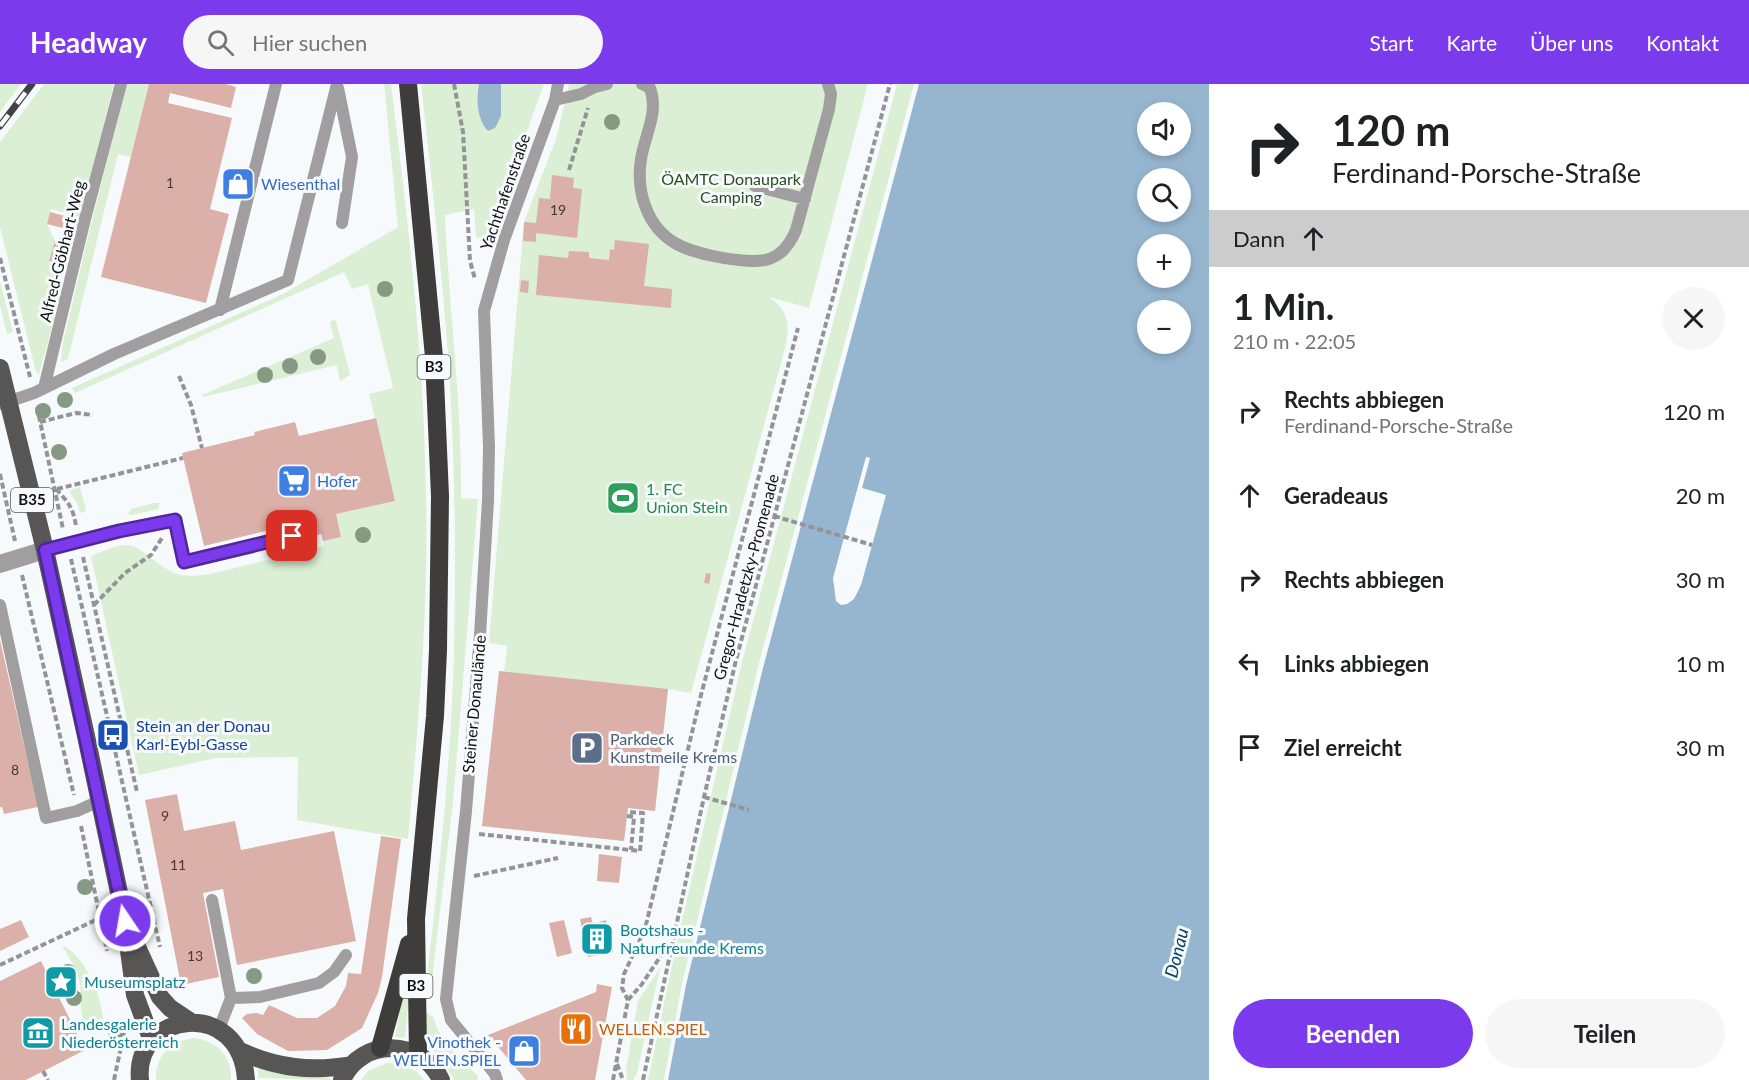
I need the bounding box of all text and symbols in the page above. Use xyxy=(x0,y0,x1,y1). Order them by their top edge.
search box xyxy=(183,15,603,69)
text: Headway xyxy=(30,25,147,59)
icon: search xyxy=(204,26,237,59)
text: Hier suchen xyxy=(252,29,367,56)
text: Start xyxy=(1369,30,1414,55)
text: Karte xyxy=(1447,30,1497,55)
text: Über uns xyxy=(1530,30,1613,55)
text: Kontakt xyxy=(1646,30,1719,55)
map controls xyxy=(1137,102,1191,354)
button: sound xyxy=(1137,102,1191,156)
text: 120 m xyxy=(1332,105,1450,155)
icon: right xyxy=(1233,108,1311,186)
street label: Yachthafenstraße xyxy=(476,131,533,253)
text: Ferdinand-Porsche-Straße xyxy=(1332,156,1641,189)
shop icon: Wiesenthal xyxy=(220,166,256,202)
button: search xyxy=(1137,168,1191,222)
park label: ÖAMTC Donaupark Camping xyxy=(661,169,802,206)
house number: 1 xyxy=(166,174,174,191)
place label: Wiesenthal xyxy=(261,174,340,193)
street label: Alfred-Göbhart-Weg xyxy=(35,178,88,324)
house number: 19 xyxy=(550,201,566,218)
icon: ahead xyxy=(1297,222,1330,255)
text: Dann xyxy=(1233,225,1285,252)
button: + xyxy=(1137,234,1191,288)
text: 1 Min. xyxy=(1233,284,1334,328)
button: close xyxy=(1662,287,1725,350)
button: − xyxy=(1137,300,1191,354)
text: 210 m · 22:05 xyxy=(1233,329,1356,353)
road number: B3 xyxy=(418,355,450,379)
text: Rechts abbiegen xyxy=(1284,386,1444,413)
icon: right xyxy=(1233,395,1266,428)
text: 120 m xyxy=(1663,398,1725,425)
text: Ferdinand-Porsche-Straße xyxy=(1284,413,1513,437)
supermarket icon: Hofer xyxy=(276,463,312,499)
place label: Hofer xyxy=(317,471,358,490)
street label: Gregor-Hradetzky-Promenade xyxy=(709,472,782,682)
place label: 1. FC Union Stein xyxy=(646,479,728,516)
icon: ahead xyxy=(1233,479,1266,512)
sports icon: 1. FC Union Stein xyxy=(605,480,641,516)
text: Geradeaus xyxy=(1284,482,1388,509)
text: 20 m xyxy=(1676,482,1725,509)
road number: B35 xyxy=(11,488,53,512)
pin xyxy=(266,510,317,561)
icon: arrive xyxy=(275,519,308,552)
icon: right xyxy=(1233,563,1266,596)
text: Rechts abbiegen xyxy=(1284,566,1444,593)
text: 30 m xyxy=(1676,566,1725,593)
street label: Steiner Donaulände xyxy=(458,634,489,774)
icon: left xyxy=(1233,647,1266,680)
text: Links abbiegen xyxy=(1284,650,1429,677)
text: 10 m xyxy=(1676,650,1725,677)
place label: Stein an der Donau Karl-Eybl-Gasse xyxy=(136,716,270,753)
bus stop icon: Stein an der Donau Karl-Eybl-Gasse xyxy=(95,717,131,753)
place label: Parkdeck Kunstmeile Krems xyxy=(610,729,737,766)
parking icon: Parkdeck Kunstmeile Krems xyxy=(569,730,605,766)
icon: arrive xyxy=(1233,731,1266,764)
text: Ziel erreicht xyxy=(1284,734,1402,761)
text: 30 m xyxy=(1676,734,1725,761)
house number: 8 xyxy=(11,761,19,778)
house number: 9 xyxy=(161,807,169,824)
house number: 11 xyxy=(170,856,186,873)
position arrow xyxy=(93,889,157,953)
place label: Bootshaus - Naturfreunde Krems xyxy=(620,920,764,957)
building icon: Bootshaus - Naturfreunde Krems xyxy=(579,921,615,957)
water label: Donau xyxy=(1159,926,1193,980)
house number: 13 xyxy=(187,947,203,964)
place icon: Museumsplatz xyxy=(43,964,79,1000)
place label: Museumsplatz xyxy=(84,972,186,991)
road number: B3 xyxy=(400,974,432,998)
button: Beenden xyxy=(1233,999,1473,1068)
button: Teilen xyxy=(1485,999,1725,1068)
restaurant icon: WELLEN.SPIEL xyxy=(558,1011,594,1047)
place label: Landesgalerie Niederösterreich xyxy=(61,1014,179,1051)
museum icon: Landesgalerie Niederösterreich xyxy=(20,1015,56,1051)
place label: WELLEN.SPIEL xyxy=(599,1019,707,1038)
place label: Vinothek - WELLEN.SPIEL xyxy=(393,1032,501,1069)
shop icon: Vinothek - WELLEN.SPIEL xyxy=(506,1033,542,1069)

